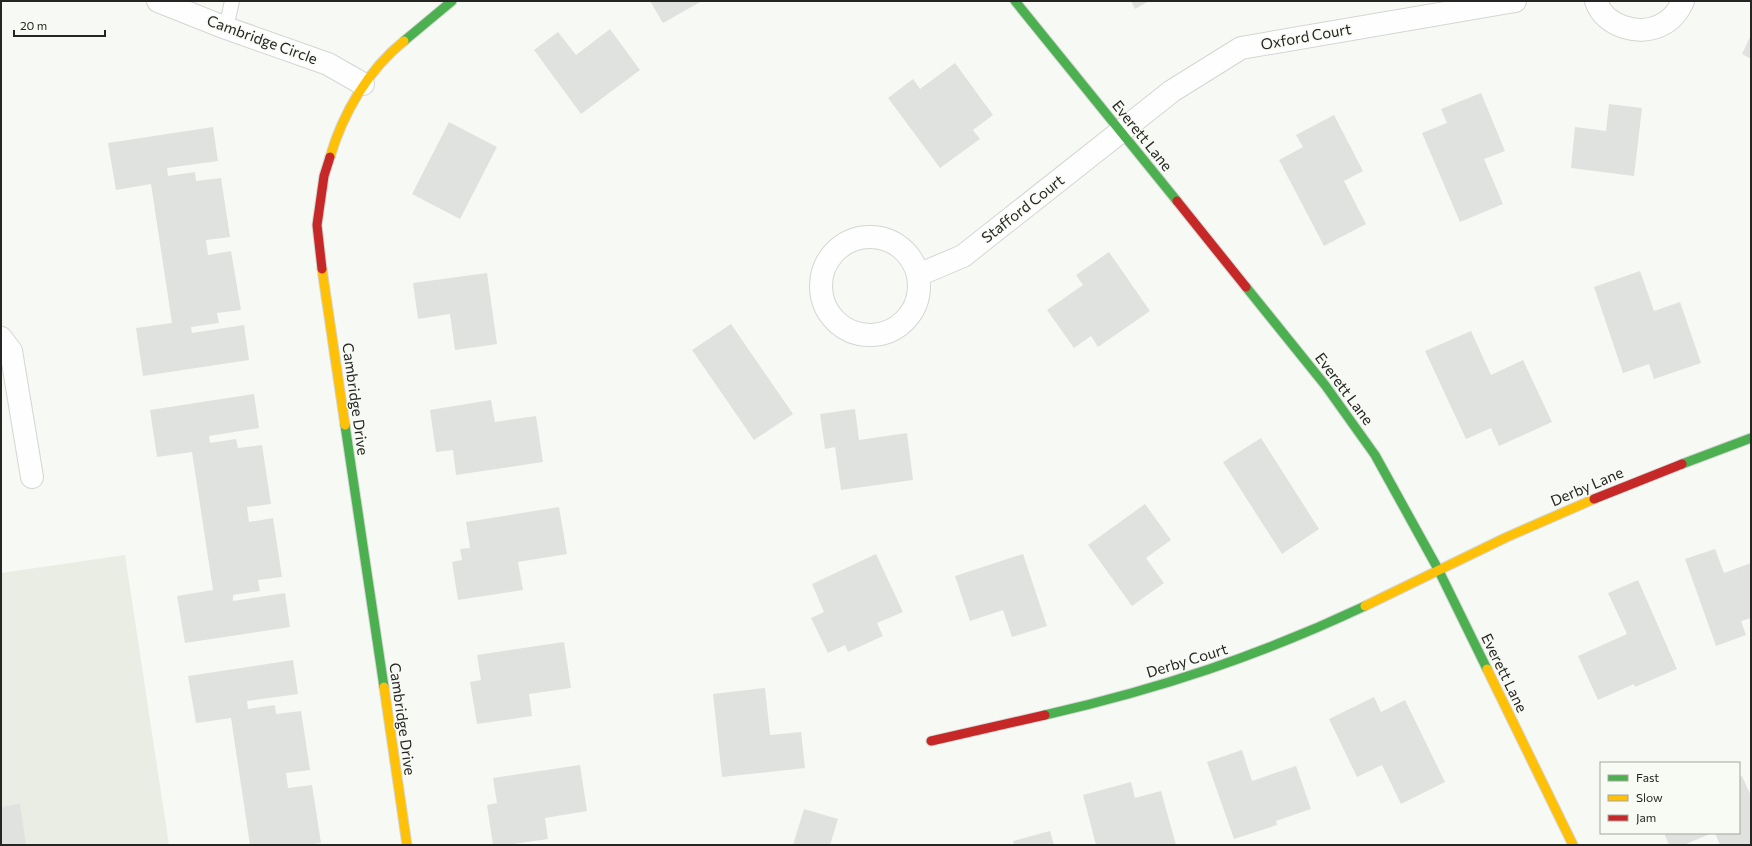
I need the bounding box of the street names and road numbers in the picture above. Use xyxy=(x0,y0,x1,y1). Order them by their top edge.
street label: Cambridge Circle xyxy=(205,11,320,67)
street label: Oxford Court xyxy=(1259,19,1353,53)
street label: Everett Lane xyxy=(1109,96,1177,174)
street label: Stafford Court xyxy=(978,170,1067,246)
street label: Cambridge Drive xyxy=(339,341,373,456)
street label: Everett Lane xyxy=(1312,349,1378,428)
street label: Derby Lane xyxy=(1548,463,1626,509)
street label: Everett Lane xyxy=(1478,630,1532,715)
street label: Derby Court xyxy=(1144,639,1230,681)
street label: Cambridge Drive xyxy=(386,661,420,776)

